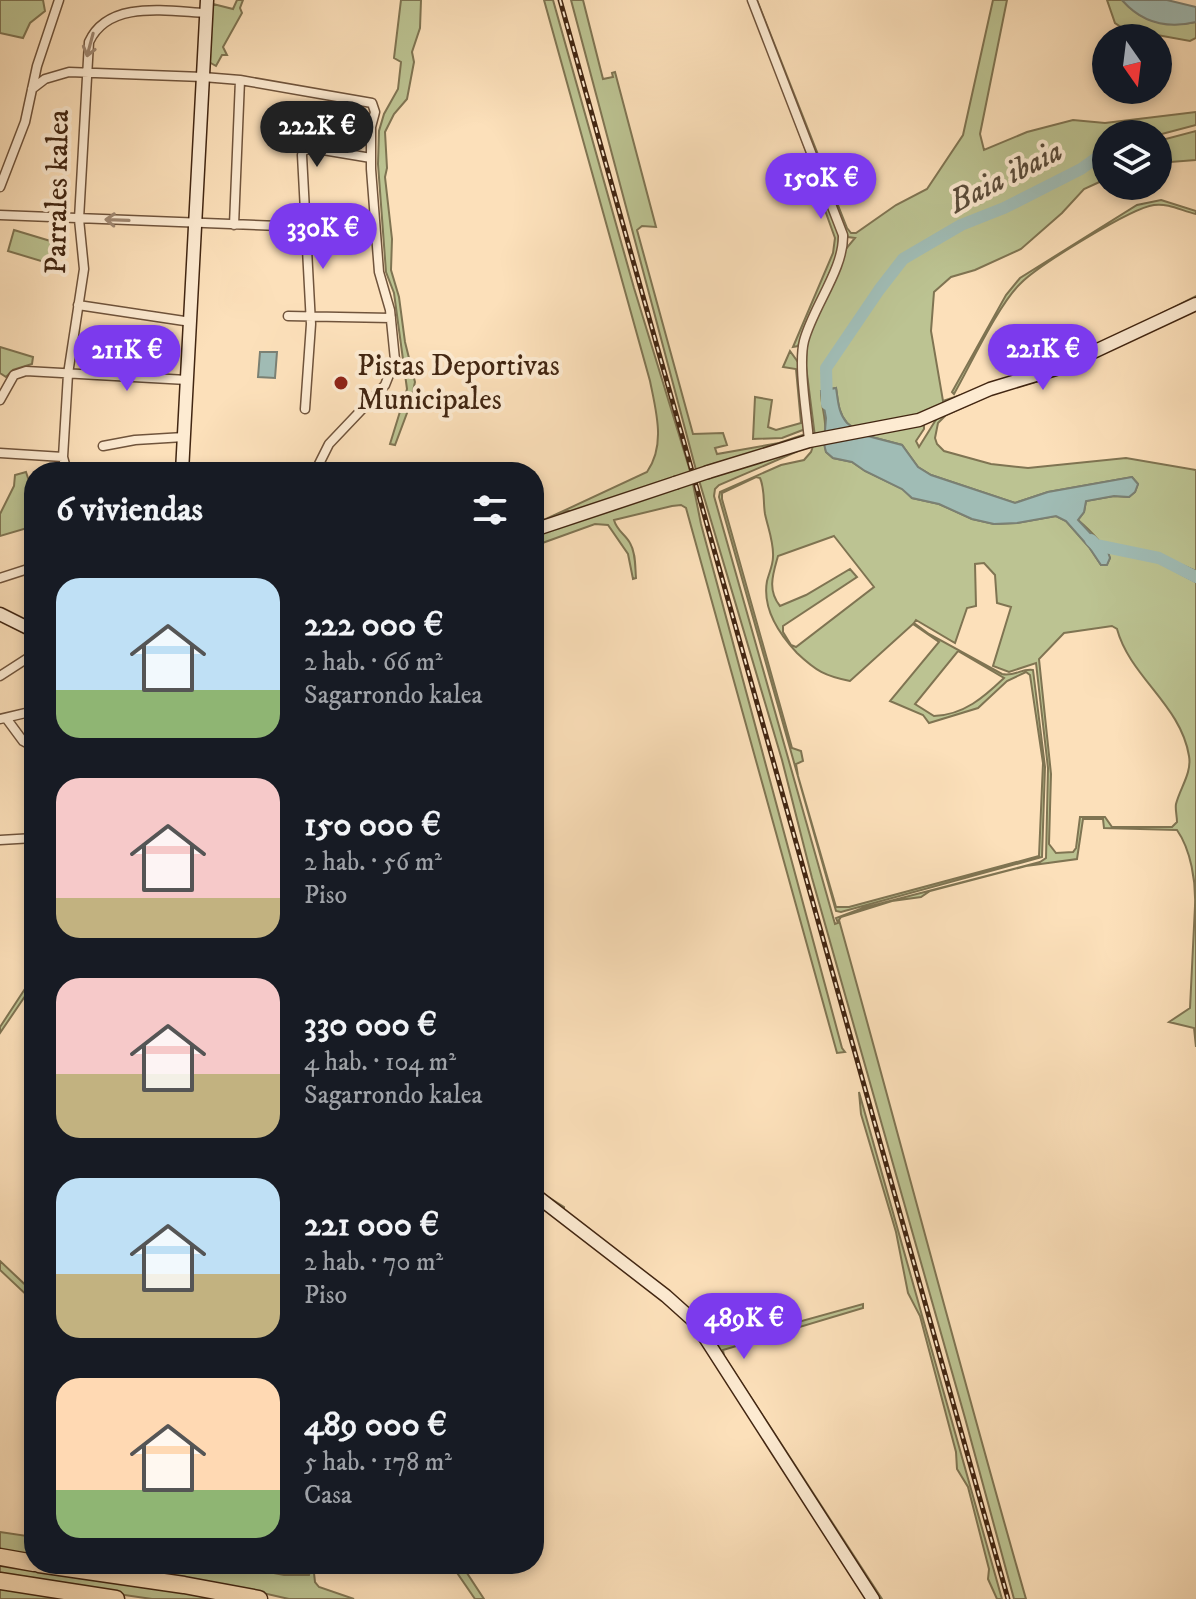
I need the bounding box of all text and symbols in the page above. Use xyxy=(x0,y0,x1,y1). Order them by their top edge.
north arrow xyxy=(1092,24,1172,104)
map controls xyxy=(1092,24,1172,200)
one-way arrow xyxy=(82,32,96,57)
pin: 222K € xyxy=(252,101,382,169)
street label: Parrales kalea xyxy=(38,109,78,275)
text: 222K € xyxy=(278,110,356,143)
button: layers xyxy=(1092,120,1172,200)
water label: Baia ibaia xyxy=(941,131,1070,223)
pin: 150K € xyxy=(756,153,886,221)
text: 150K € xyxy=(783,162,859,195)
pin: 330K € xyxy=(258,203,388,271)
text: 330K € xyxy=(287,212,359,245)
one-way arrow xyxy=(105,213,131,228)
pin: 221K € xyxy=(978,324,1108,392)
pin: 211K € xyxy=(62,325,192,393)
text: 221K € xyxy=(1006,333,1080,366)
text: 211K € xyxy=(92,334,162,367)
place label: Pistas Deportivas Municipales xyxy=(357,348,560,419)
marker: Pistas Deportivas Municipales xyxy=(332,374,350,392)
icon: filters xyxy=(468,488,512,532)
text: 6 viviendas xyxy=(56,489,203,531)
text: 222 000 € xyxy=(304,604,444,646)
icon: home xyxy=(120,610,216,706)
text: 2 hab. · 66 m² xyxy=(304,646,443,679)
text: Sagarrondo kalea xyxy=(304,679,483,712)
text: 150 000 € xyxy=(304,804,441,846)
icon: home xyxy=(120,810,216,906)
text: 2 hab. · 56 m² xyxy=(304,846,442,879)
text: Piso xyxy=(304,879,347,912)
text: 330 000 € xyxy=(304,1004,437,1046)
icon: home xyxy=(120,1010,216,1106)
text: 4 hab. · 104 m² xyxy=(304,1046,456,1079)
text: Sagarrondo kalea xyxy=(304,1079,483,1112)
text: 221 000 € xyxy=(304,1204,439,1246)
icon: home xyxy=(120,1210,216,1306)
text: 2 hab. · 70 m² xyxy=(304,1246,443,1279)
text: Piso xyxy=(304,1279,347,1312)
pin: 489K € xyxy=(679,1293,809,1361)
text: 489K € xyxy=(704,1302,784,1335)
text: 489 000 € xyxy=(304,1404,447,1446)
icon: home xyxy=(120,1410,216,1506)
text: 5 hab. · 178 m² xyxy=(304,1446,452,1479)
text: Casa xyxy=(304,1479,352,1512)

